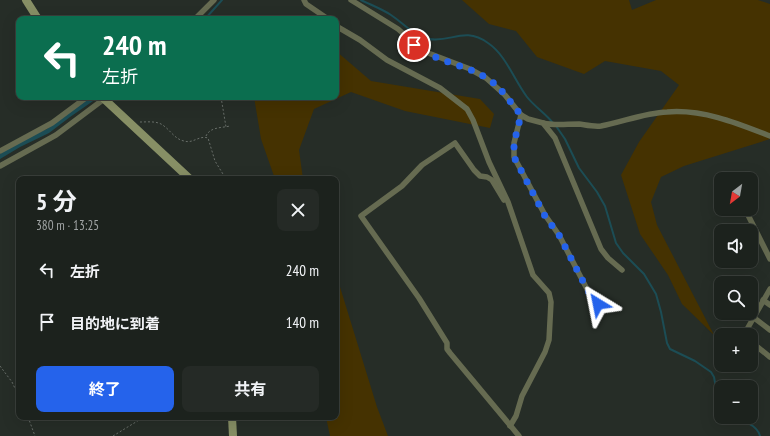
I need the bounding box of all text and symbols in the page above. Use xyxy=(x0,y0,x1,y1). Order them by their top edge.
text: 240 m xyxy=(102,26,166,63)
pin xyxy=(397,28,431,62)
icon: left xyxy=(36,32,88,84)
icon: arrive xyxy=(403,34,425,56)
text: 左折 xyxy=(102,65,138,88)
north arrow xyxy=(714,172,758,216)
map controls xyxy=(714,172,758,424)
text: 5 分 xyxy=(36,186,76,217)
button: close xyxy=(277,189,319,231)
text: 380 m · 13:25 xyxy=(36,217,99,234)
button: sound xyxy=(714,224,758,268)
icon: left xyxy=(36,259,58,281)
text: 240 m xyxy=(286,261,319,280)
text: 左折 xyxy=(70,262,100,281)
button: search xyxy=(714,276,758,320)
position arrow xyxy=(577,283,619,325)
icon: arrive xyxy=(36,311,58,333)
text: 140 m xyxy=(286,313,319,332)
text: 目的地に到着 xyxy=(70,314,160,333)
button: + xyxy=(714,328,758,372)
button: 終了 xyxy=(36,366,174,412)
button: 共有 xyxy=(182,366,319,412)
button: − xyxy=(714,380,758,424)

